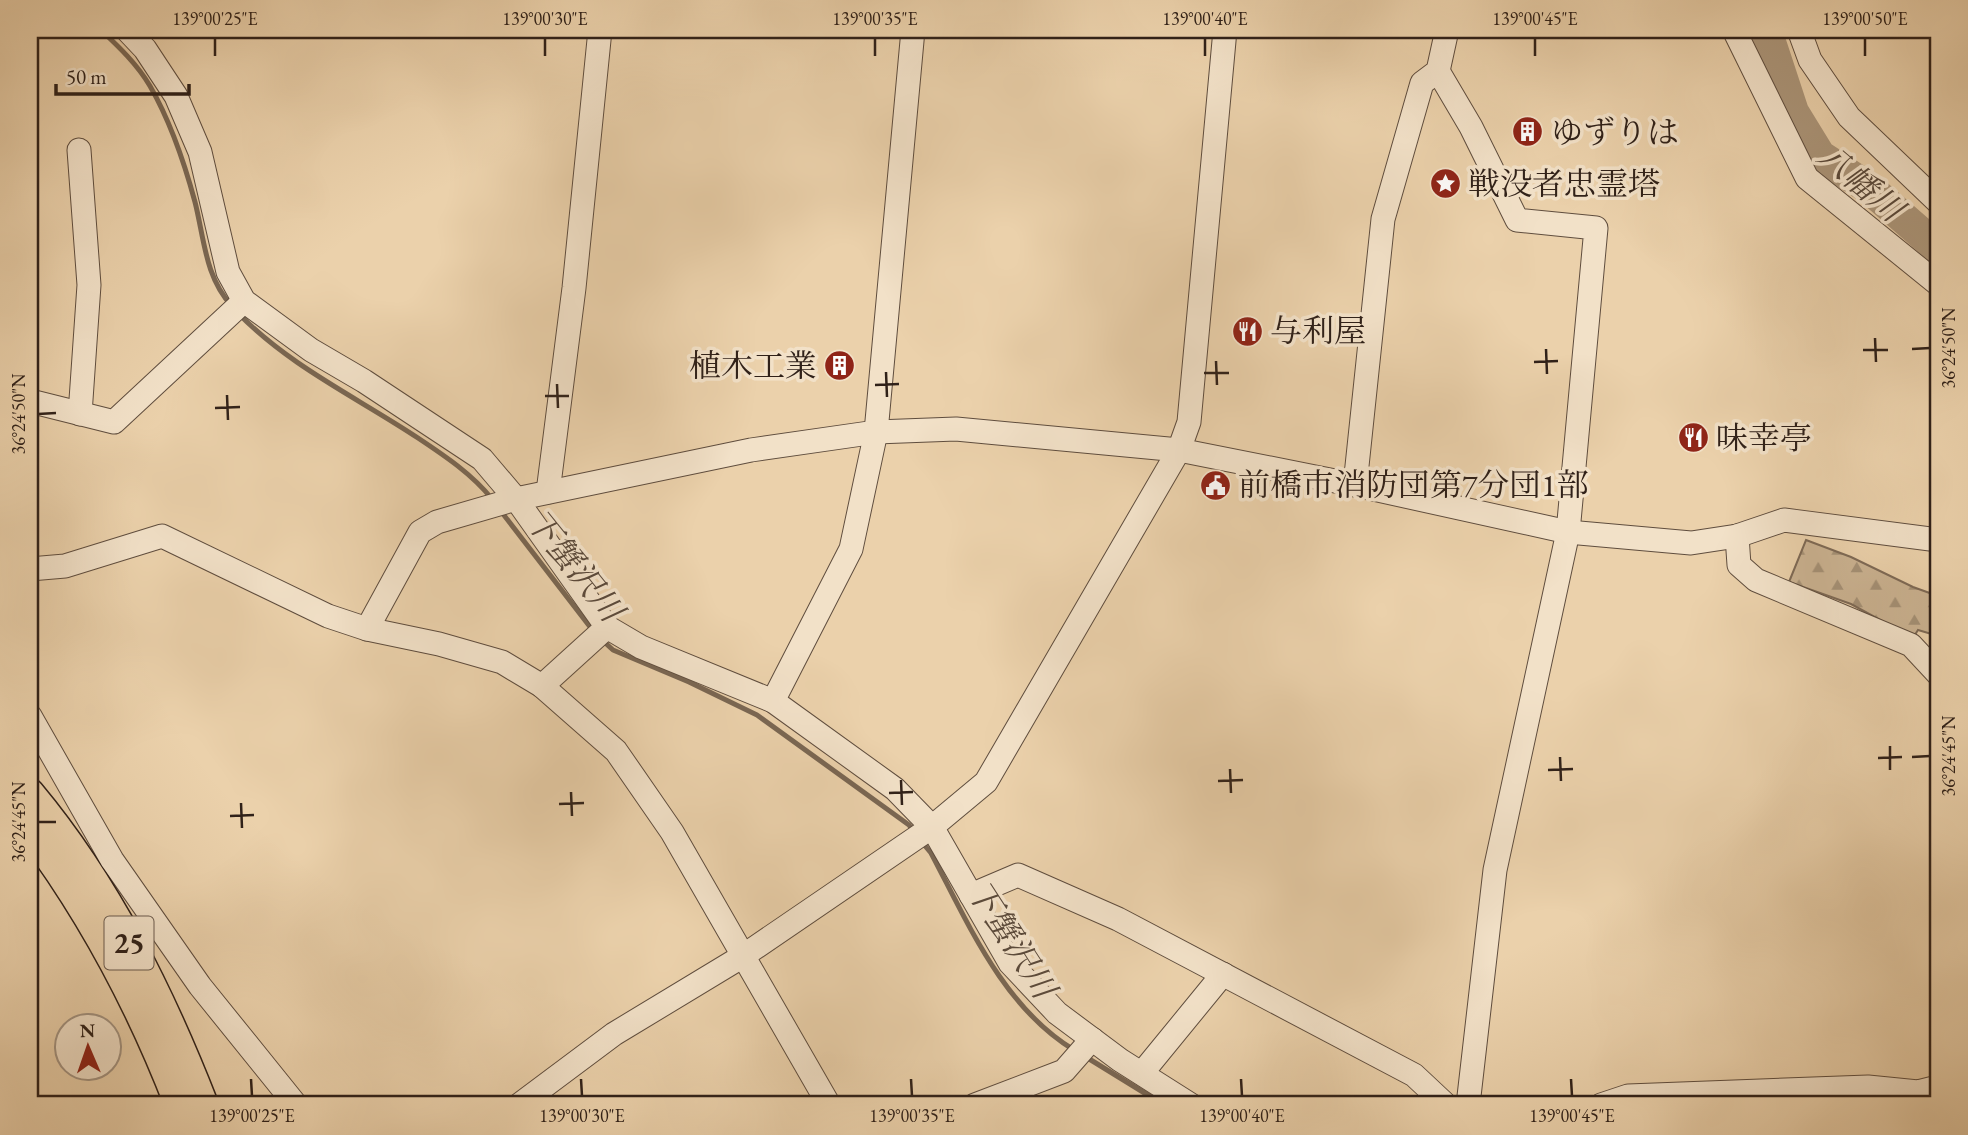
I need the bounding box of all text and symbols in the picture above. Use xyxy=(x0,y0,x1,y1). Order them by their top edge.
text: 139°00'25"E xyxy=(172,7,258,30)
text: 139°00'30"E xyxy=(502,7,588,30)
text: 139°00'35"E xyxy=(832,7,918,30)
text: 139°00'40"E xyxy=(1162,7,1248,30)
text: 139°00'45"E xyxy=(1492,7,1578,30)
text: 139°00'50"E xyxy=(1822,7,1908,30)
scale bar xyxy=(56,52,189,96)
text: 50 m xyxy=(66,63,107,90)
place label: ゆずりは xyxy=(1551,111,1679,153)
building icon: ゆずりは xyxy=(1511,115,1545,149)
water label: 八幡川 xyxy=(1809,134,1915,233)
place label: 戦没者忠霊塔 xyxy=(1468,163,1660,205)
place icon: 戦没者忠霊塔 xyxy=(1428,167,1462,201)
text: 36°24'50"N xyxy=(1937,307,1960,388)
place label: 与利屋 xyxy=(1270,310,1366,352)
restaurant icon: 与利屋 xyxy=(1230,314,1264,348)
place label: 植木工業 xyxy=(689,345,817,387)
building icon: 植木工業 xyxy=(823,349,857,383)
text: 36°24'50"N xyxy=(7,373,30,454)
place label: 味幸亭 xyxy=(1716,417,1812,459)
restaurant icon: 味幸亭 xyxy=(1676,421,1710,455)
place label: 前橋市消防団第7分団1部 xyxy=(1238,464,1589,506)
public building icon: 前橋市消防団第7分団1部 xyxy=(1198,468,1232,502)
water label: 下蟹沢川 xyxy=(516,500,635,632)
text: 36°24'45"N xyxy=(1937,715,1960,796)
text: 36°24'45"N xyxy=(7,781,30,862)
water label: 下蟹沢川 xyxy=(958,872,1067,1009)
road number: 25 xyxy=(104,917,154,970)
north arrow xyxy=(52,1012,122,1082)
text: N xyxy=(79,1018,96,1043)
text: 139°00'25"E xyxy=(209,1104,295,1127)
text: 139°00'30"E xyxy=(539,1104,625,1127)
text: 139°00'35"E xyxy=(869,1104,955,1127)
text: 139°00'40"E xyxy=(1199,1104,1285,1127)
text: 139°00'45"E xyxy=(1529,1104,1615,1127)

